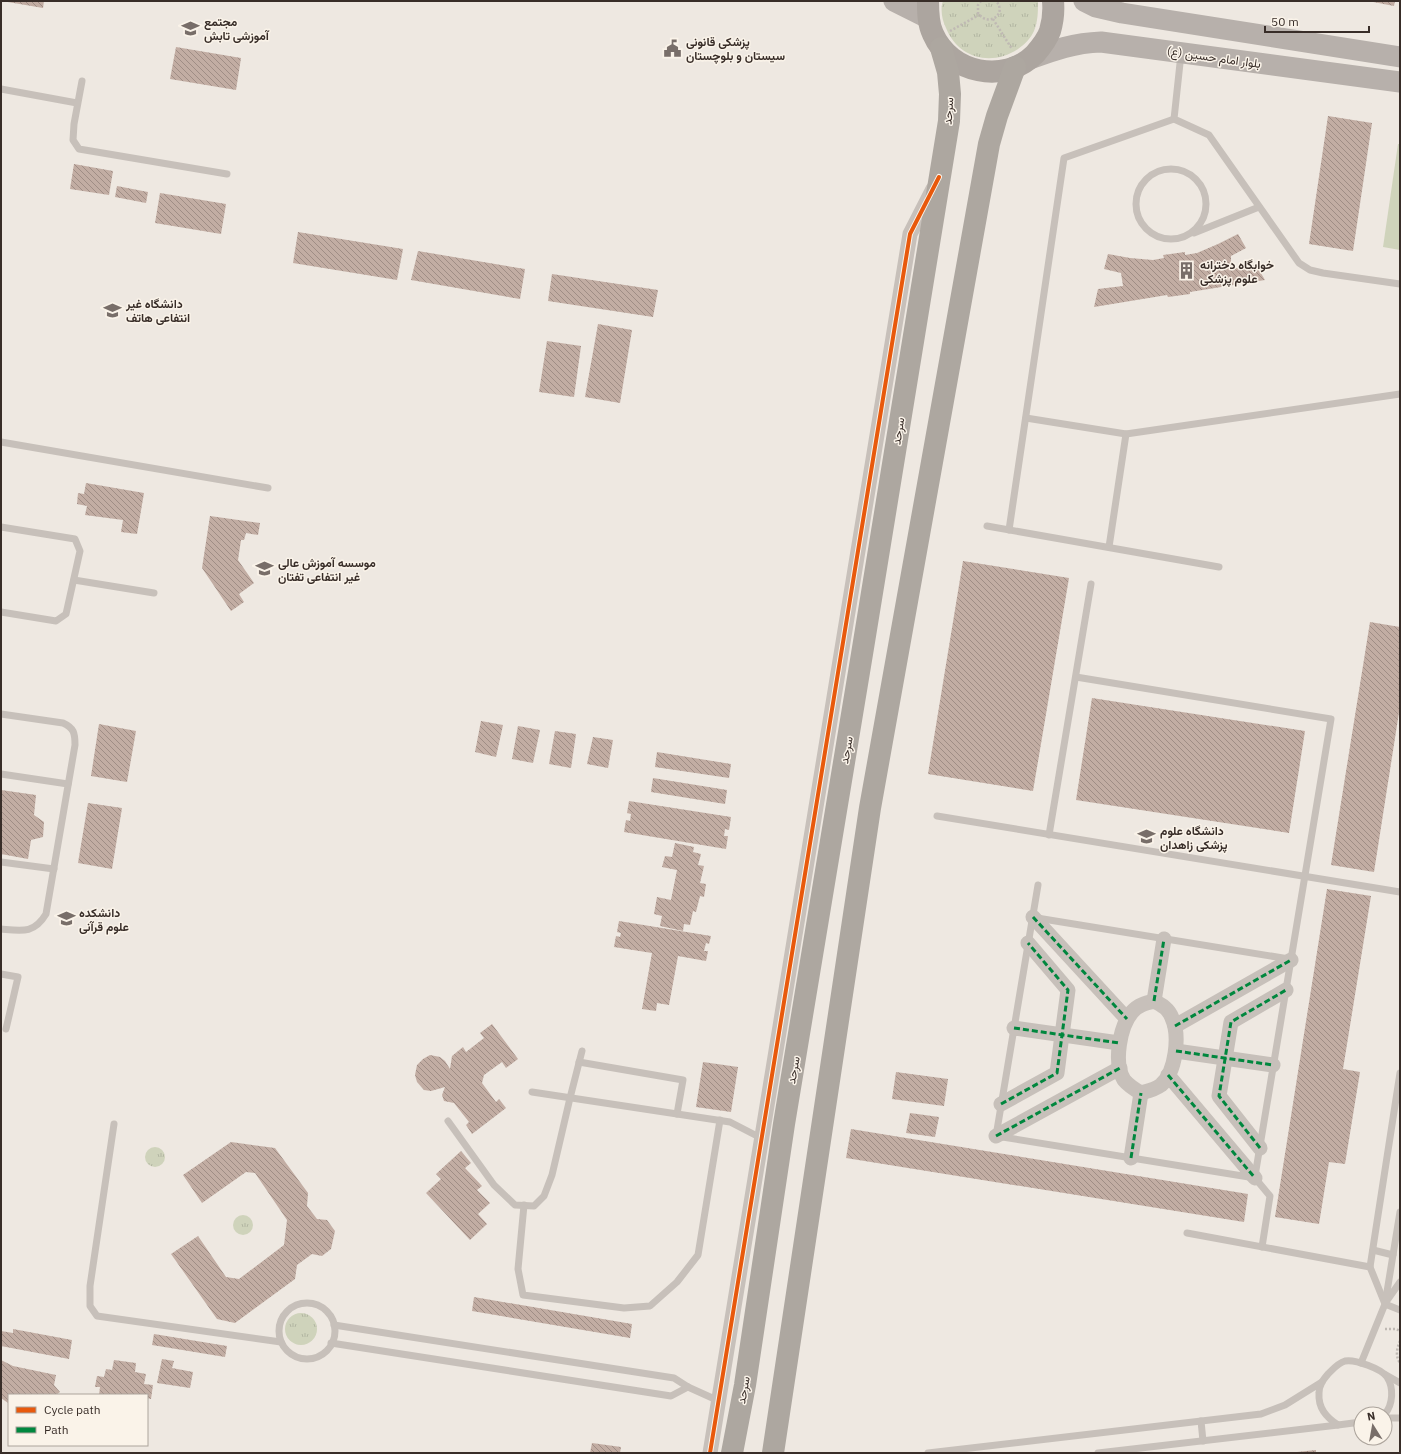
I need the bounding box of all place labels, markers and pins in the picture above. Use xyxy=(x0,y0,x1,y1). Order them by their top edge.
place label: مجتمع آموزشی تابش xyxy=(204,14,270,44)
school or university icon: مجتمع آموزشی تابش xyxy=(181,18,201,38)
place label: پزشکی قانونی سیستان و بلوچستان xyxy=(686,34,785,64)
public building icon: پزشکی قانونی سیستان و بلوچستان xyxy=(663,38,683,58)
place label: خوابگاه دخترانه علوم پزشکی xyxy=(1200,257,1274,287)
building icon: خوابگاه دخترانه علوم پزشکی xyxy=(1177,261,1197,281)
place label: دانشگاه غیر انتفاعی هاتف xyxy=(125,296,190,325)
school or university icon: دانشگاه غیر انتفاعی هاتف xyxy=(103,300,123,320)
place label: موسسه آموزش عالی غیر انتفاعی تفتان xyxy=(278,555,376,585)
school or university icon: موسسه آموزش عالی غیر انتفاعی تفتان xyxy=(255,559,275,579)
place label: دانشگاه علوم پزشکی زاهدان xyxy=(1160,823,1228,853)
school or university icon: دانشگاه علوم پزشکی زاهدان xyxy=(1137,827,1157,847)
place label: دانشکده علوم قرآنی xyxy=(79,905,129,935)
school or university icon: دانشکده علوم قرآنی xyxy=(56,909,76,929)

